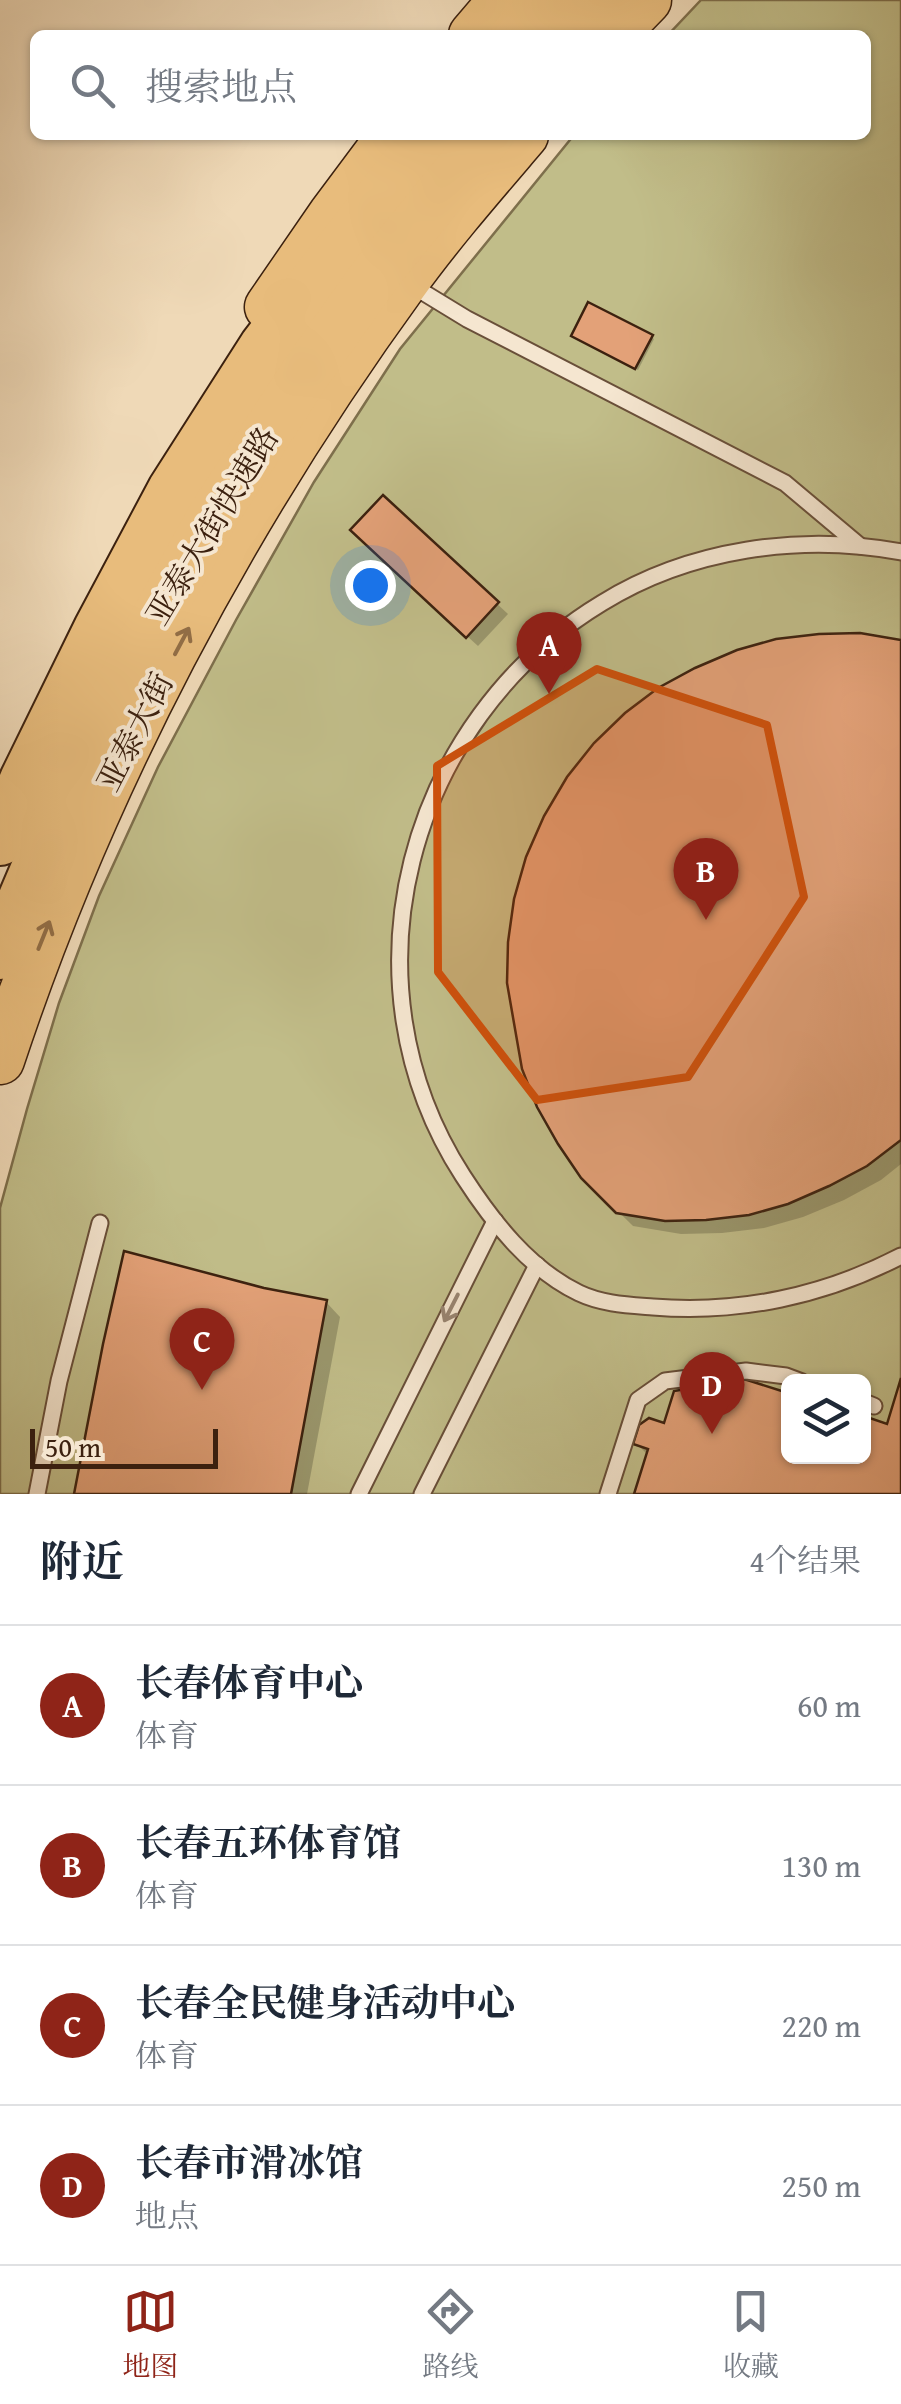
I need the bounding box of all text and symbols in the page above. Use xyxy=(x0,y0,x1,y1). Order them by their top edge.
search box xyxy=(30,30,871,140)
icon: search xyxy=(65,58,120,113)
text: 搜索地点 xyxy=(145,58,297,114)
street label: 亚泰大街快速路 xyxy=(134,418,289,634)
your location xyxy=(345,560,396,611)
pin: A xyxy=(516,612,582,694)
one-way arrow xyxy=(172,626,192,656)
street label: 亚泰大街 xyxy=(85,664,185,799)
pin: B xyxy=(674,838,738,920)
one-way arrow xyxy=(37,920,55,951)
one-way arrow xyxy=(441,1293,460,1323)
pin: C xyxy=(170,1308,234,1390)
pin: D xyxy=(680,1352,744,1434)
map controls xyxy=(781,1374,871,1464)
button: layers xyxy=(781,1374,871,1464)
scale bar xyxy=(30,1424,218,1468)
text: 50 m xyxy=(45,1426,101,1467)
text: 附近 xyxy=(40,1530,124,1591)
text: 4个结果 xyxy=(750,1537,861,1584)
text: 长春体育中心 xyxy=(135,1654,363,1710)
text: A xyxy=(62,1682,83,1729)
text: 60 m xyxy=(797,1682,861,1729)
text: 体育 xyxy=(135,1712,199,1759)
text: 长春五环体育馆 xyxy=(135,1814,401,1870)
text: B xyxy=(63,1842,82,1889)
text: 130 m xyxy=(782,1842,861,1889)
text: 体育 xyxy=(135,1872,199,1919)
text: 长春全民健身活动中心 xyxy=(135,1974,515,2030)
text: C xyxy=(63,2002,82,2049)
text: 220 m xyxy=(782,2002,861,2049)
text: 体育 xyxy=(135,2032,199,2079)
text: 长春市滑冰馆 xyxy=(135,2134,363,2190)
text: D xyxy=(62,2162,83,2209)
text: 250 m xyxy=(782,2162,861,2209)
text: 地点 xyxy=(135,2192,199,2239)
tab: 地图 xyxy=(122,2284,178,2386)
tab: 路线 xyxy=(422,2284,479,2386)
tab: 收藏 xyxy=(723,2284,779,2386)

